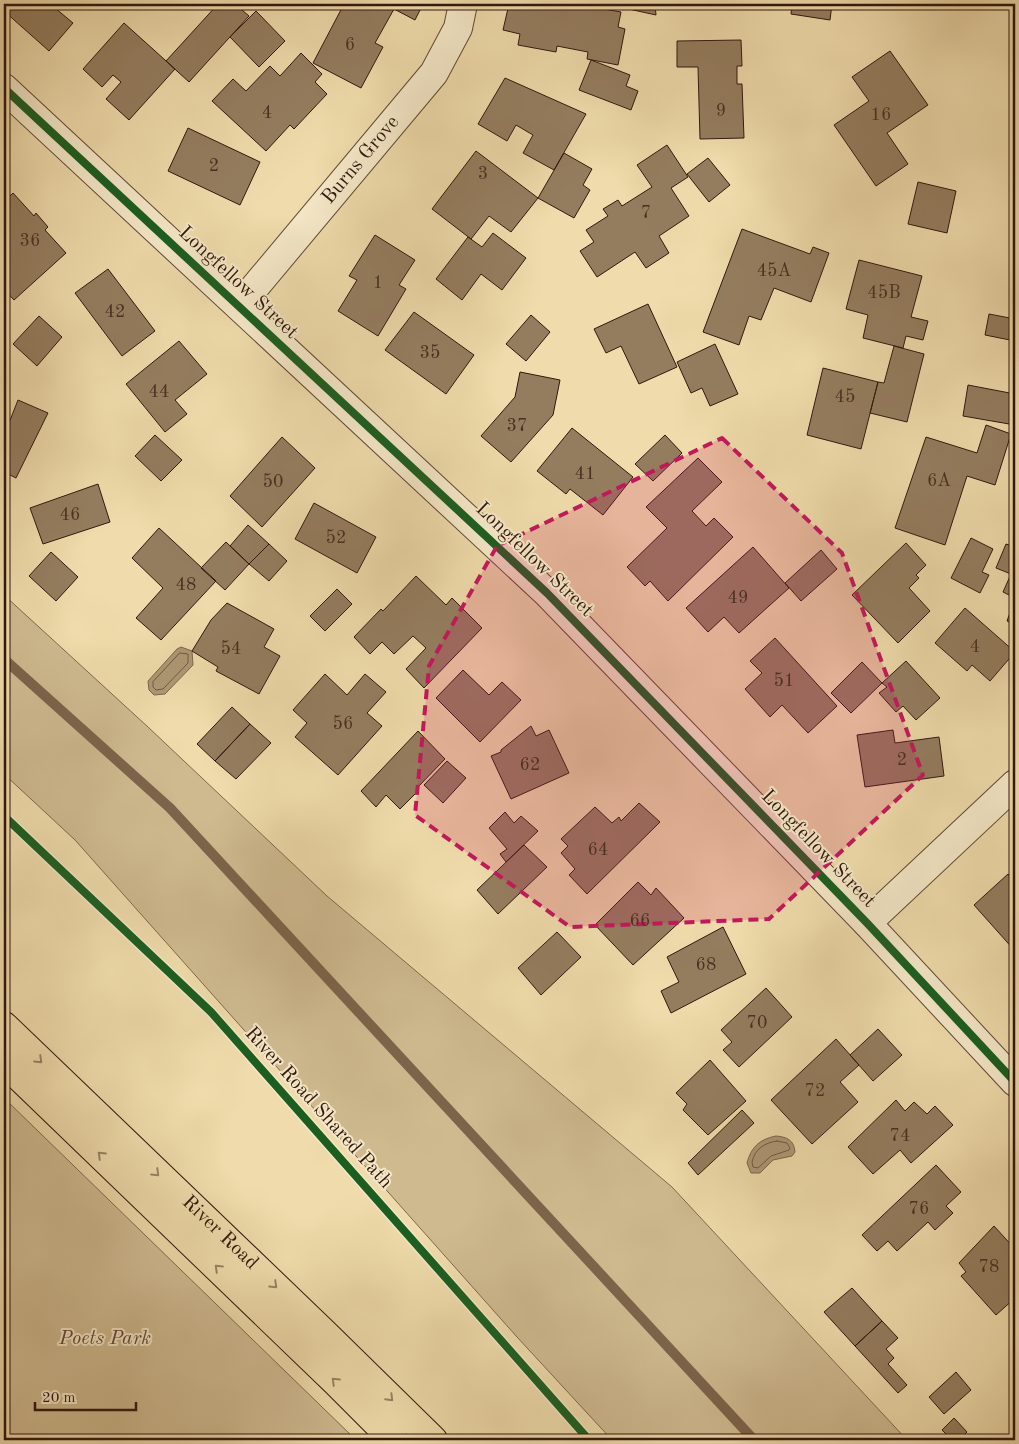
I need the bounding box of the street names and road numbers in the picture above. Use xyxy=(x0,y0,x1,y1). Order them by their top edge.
street label: Burns Grove xyxy=(319,112,403,208)
street label: Longfellow Street xyxy=(174,223,302,343)
street label: Longfellow Street xyxy=(471,499,597,621)
street label: Longfellow Street xyxy=(757,786,879,912)
street label: River Road Shared Path xyxy=(240,1023,396,1193)
street label: River Road xyxy=(178,1192,262,1274)

